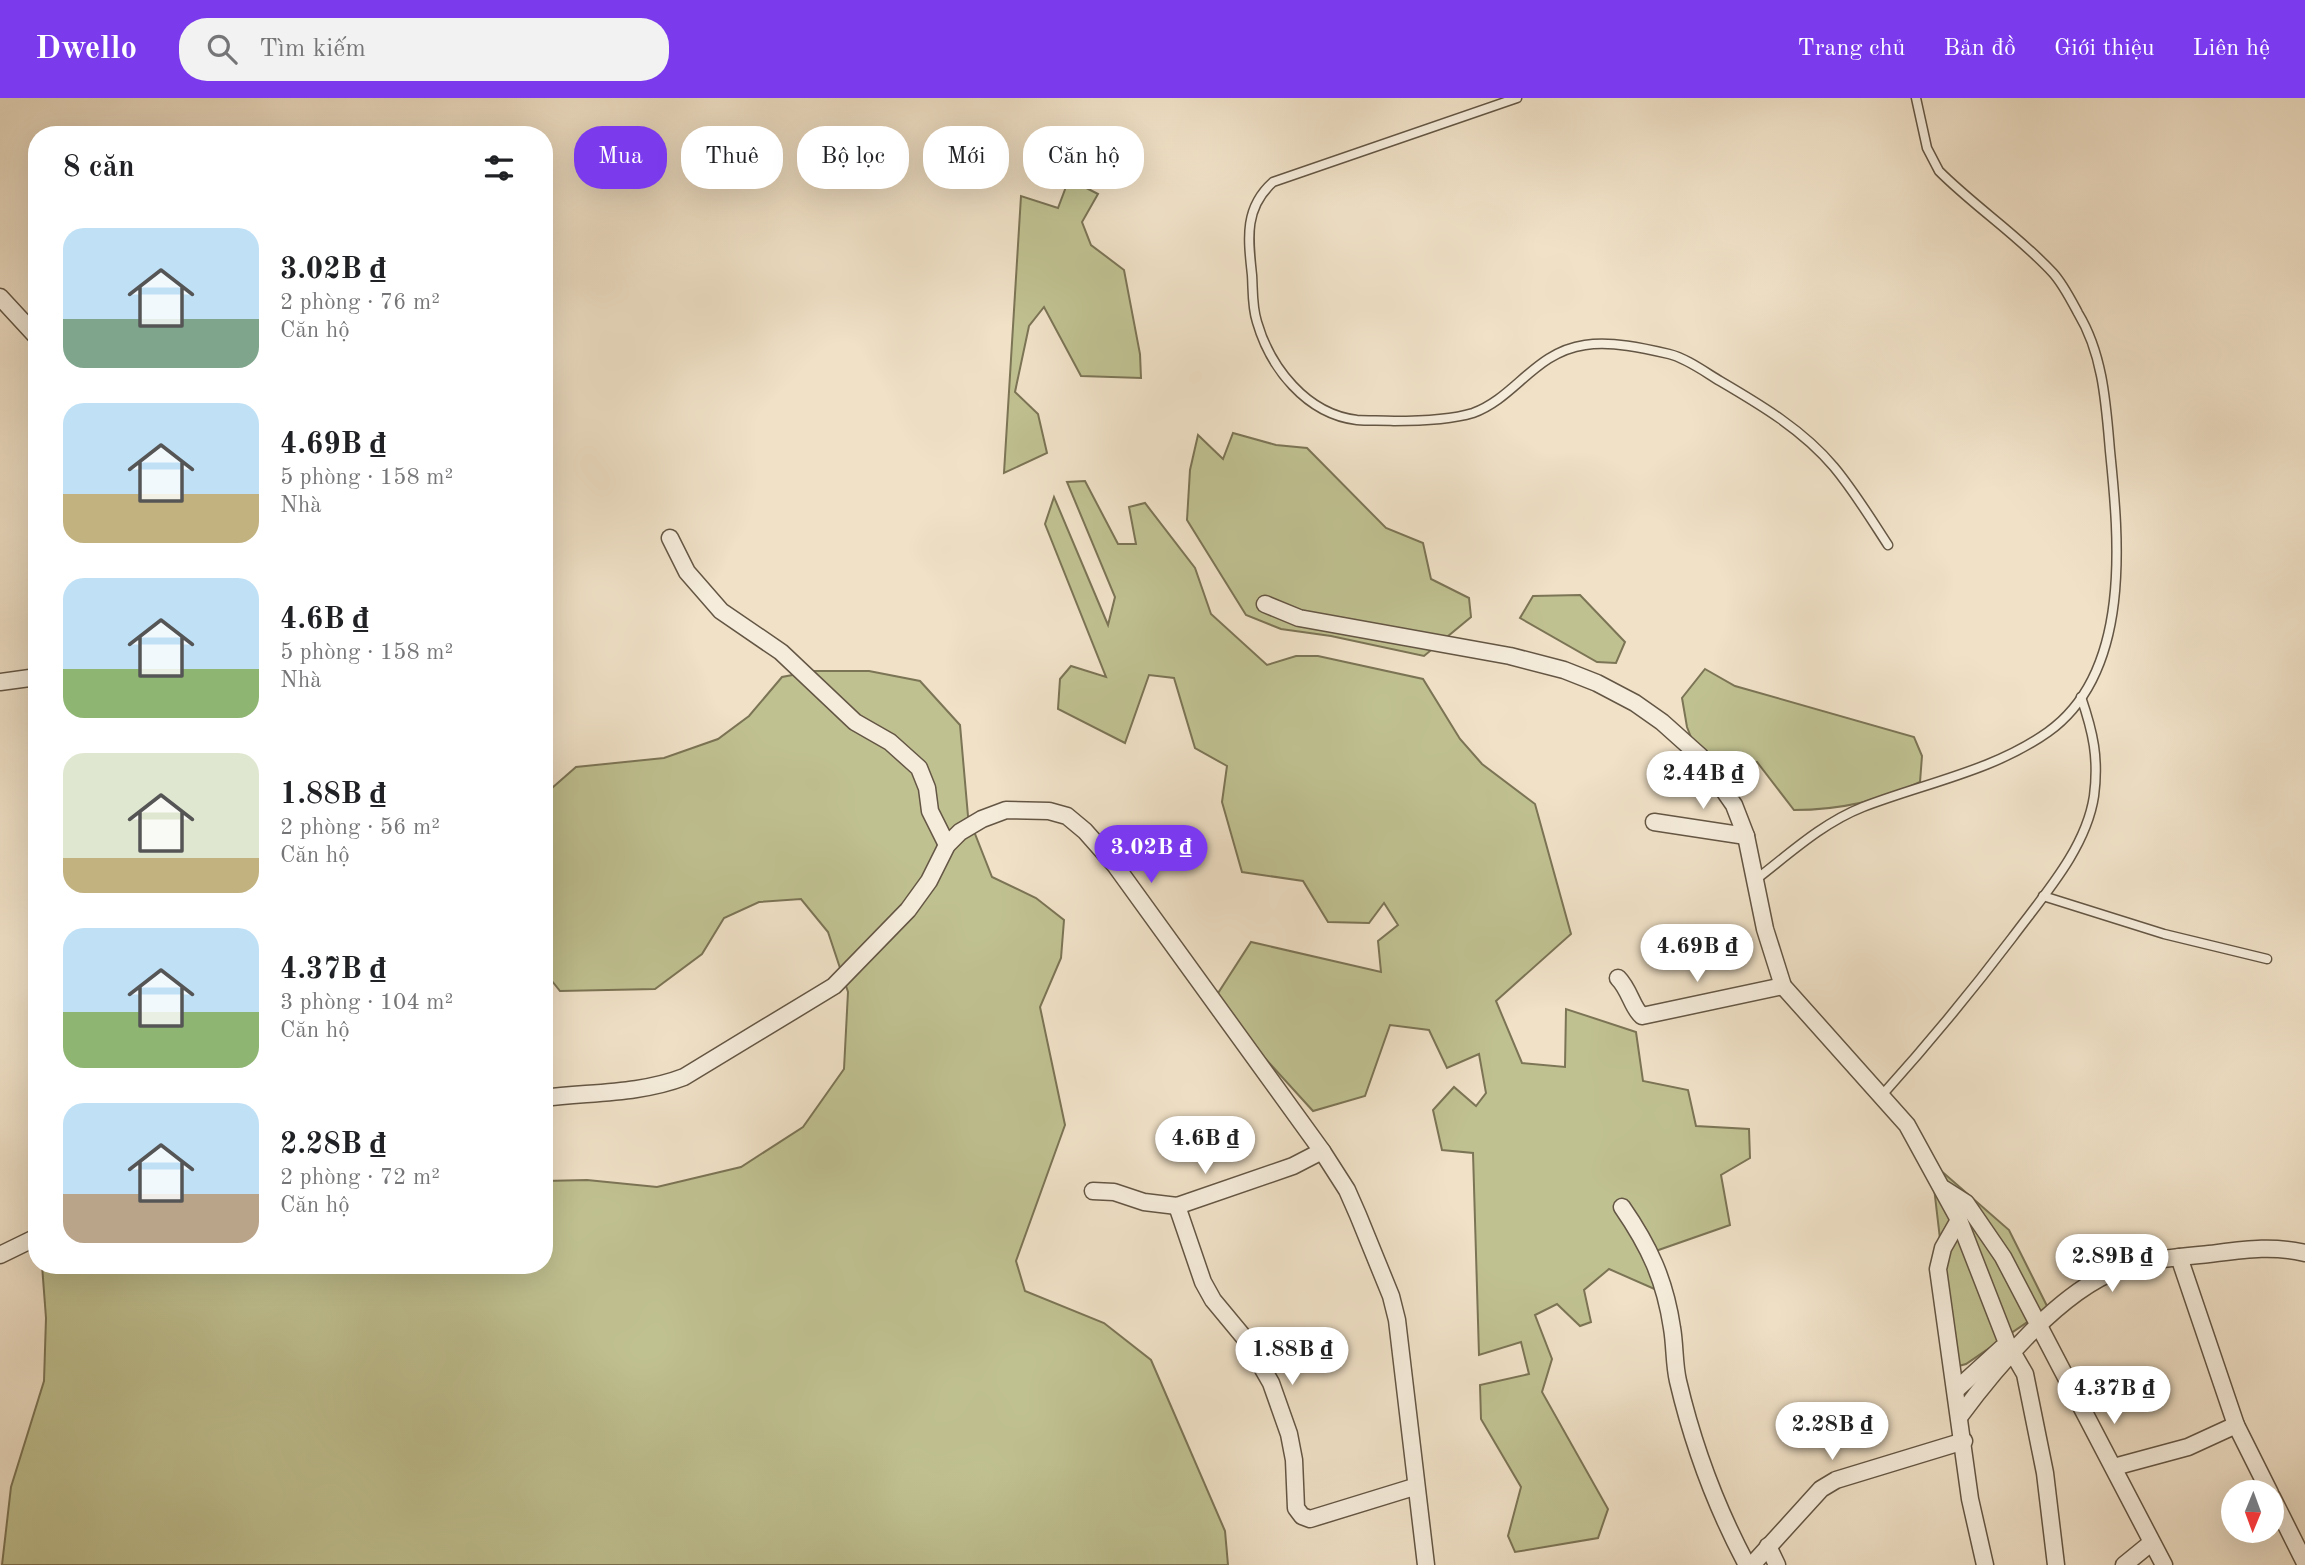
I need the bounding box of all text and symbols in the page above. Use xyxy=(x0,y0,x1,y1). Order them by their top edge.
search box xyxy=(179,18,669,81)
icon: search xyxy=(203,30,241,68)
text: Dwello xyxy=(35,33,137,66)
text: Tìm kiếm xyxy=(259,36,366,62)
text: Trang chủ xyxy=(1798,37,1905,61)
text: Bản đồ xyxy=(1943,37,2016,61)
text: Giới thiệu xyxy=(2054,37,2155,61)
text: Liên hệ xyxy=(2193,37,2270,61)
chip: Mua xyxy=(574,126,667,189)
chip: Thuê xyxy=(681,126,783,189)
chip: Bộ lọc xyxy=(797,126,909,189)
chip: Mới xyxy=(923,126,1009,189)
chip: Căn hộ xyxy=(1023,126,1144,189)
icon: filters xyxy=(480,149,518,187)
text: 8 căn xyxy=(63,153,135,183)
text: 3.02B ₫ xyxy=(280,255,386,285)
icon: home xyxy=(119,256,203,340)
text: 2 phòng · 76 m² xyxy=(280,291,440,314)
text: Căn hộ xyxy=(280,319,350,342)
text: 4.69B ₫ xyxy=(280,430,386,460)
icon: home xyxy=(119,431,203,515)
text: 5 phòng · 158 m² xyxy=(280,466,453,489)
text: Nhà xyxy=(280,494,322,517)
text: 4.6B ₫ xyxy=(280,605,368,635)
icon: home xyxy=(119,606,203,690)
text: 5 phòng · 158 m² xyxy=(280,641,453,664)
text: Nhà xyxy=(280,669,322,692)
pin: 2.44B ₫ xyxy=(1638,752,1768,811)
text: 2.44B ₫ xyxy=(1662,762,1744,785)
text: 1.88B ₫ xyxy=(280,780,386,810)
icon: home xyxy=(119,781,203,865)
text: 2 phòng · 56 m² xyxy=(280,816,440,839)
pin: 3.02B ₫ xyxy=(1086,826,1216,885)
text: 3.02B ₫ xyxy=(1110,836,1192,859)
text: Căn hộ xyxy=(280,844,350,867)
pin: 4.69B ₫ xyxy=(1632,924,1762,984)
text: 4.69B ₫ xyxy=(1656,935,1738,958)
text: 4.37B ₫ xyxy=(280,955,386,985)
icon: home xyxy=(119,956,203,1040)
text: 3 phòng · 104 m² xyxy=(280,991,453,1014)
text: Căn hộ xyxy=(280,1019,350,1042)
pin: 4.6B ₫ xyxy=(1148,1116,1262,1176)
text: 4.6B ₫ xyxy=(1171,1127,1239,1150)
text: 2.28B ₫ xyxy=(280,1130,386,1160)
icon: home xyxy=(119,1131,203,1215)
text: 2 phòng · 72 m² xyxy=(280,1166,440,1189)
text: Căn hộ xyxy=(280,1194,350,1217)
pin: 2.89B ₫ xyxy=(2047,1234,2177,1294)
text: 2.89B ₫ xyxy=(2071,1245,2153,1268)
pin: 1.88B ₫ xyxy=(1227,1328,1357,1387)
text: 1.88B ₫ xyxy=(1251,1338,1333,1361)
pin: 4.37B ₫ xyxy=(2049,1366,2179,1426)
text: 4.37B ₫ xyxy=(2073,1377,2155,1400)
pin: 2.28B ₫ xyxy=(1767,1402,1897,1462)
text: 2.28B ₫ xyxy=(1791,1413,1873,1436)
north arrow xyxy=(2221,1480,2284,1544)
map controls xyxy=(2221,1480,2284,1543)

